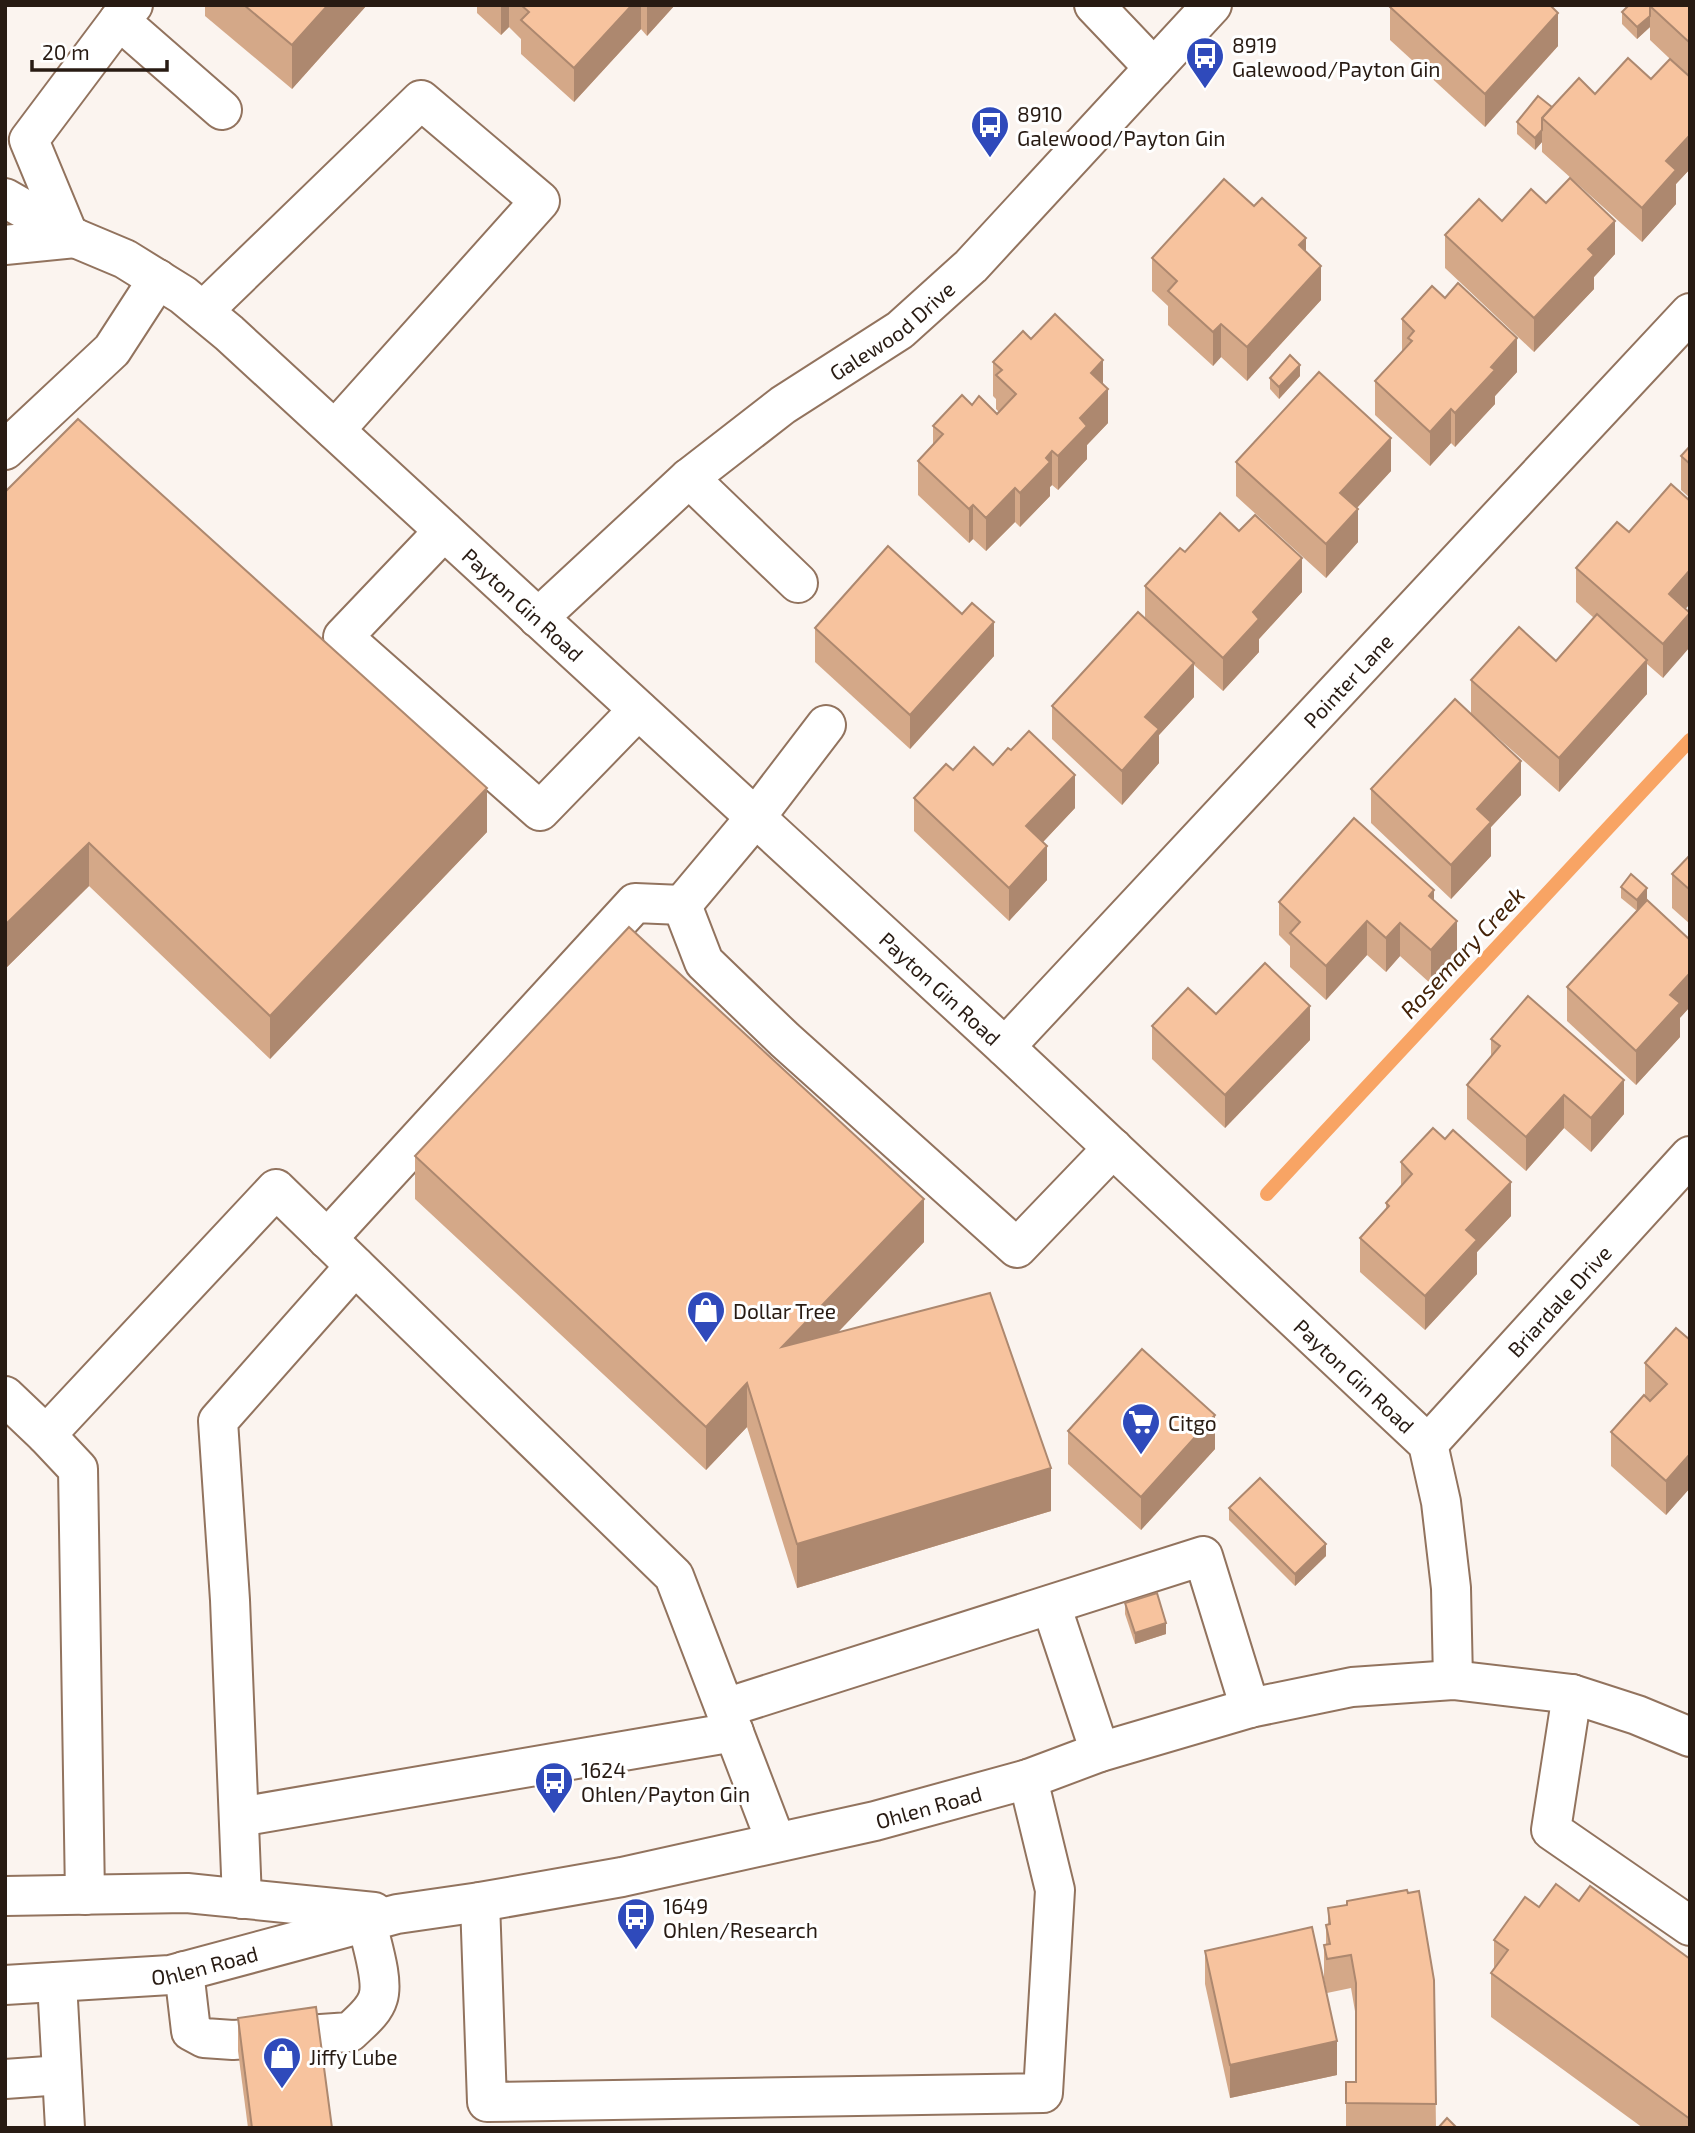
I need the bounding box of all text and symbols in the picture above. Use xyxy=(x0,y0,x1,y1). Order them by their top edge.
scale bar xyxy=(32,28,166,72)
place label: 8919 Galewood/Payton Gin xyxy=(1232,32,1441,81)
bus stop icon: 8919 Galewood/Payton Gin xyxy=(1184,35,1226,90)
text: 20 m xyxy=(42,39,90,64)
place label: 8910 Galewood/Payton Gin xyxy=(1017,101,1226,150)
bus stop icon: 8910 Galewood/Payton Gin xyxy=(969,104,1011,159)
street label: Galewood Drive xyxy=(824,275,959,385)
street label: Payton Gin Road xyxy=(458,542,589,666)
street label: Pointer Lane xyxy=(1298,628,1397,732)
water label: Rosemary Creek xyxy=(1394,880,1530,1024)
street label: Payton Gin Road xyxy=(875,926,1006,1050)
street label: Briardale Drive xyxy=(1501,1240,1616,1361)
shop icon: Dollar Tree xyxy=(685,1289,727,1344)
place label: Dollar Tree xyxy=(733,1298,836,1323)
street label: Payton Gin Road xyxy=(1290,1313,1420,1438)
supermarket icon: Citgo xyxy=(1120,1401,1162,1456)
place label: Citgo xyxy=(1168,1410,1217,1435)
place label: 1624 Ohlen/Payton Gin xyxy=(581,1757,750,1806)
bus stop icon: 1624 Ohlen/Payton Gin xyxy=(533,1760,575,1815)
street label: Ohlen Road xyxy=(873,1780,984,1833)
place label: 1649 Ohlen/Research xyxy=(663,1893,818,1942)
bus stop icon: 1649 Ohlen/Research xyxy=(615,1896,657,1951)
street label: Ohlen Road xyxy=(150,1940,260,1989)
shop icon: Jiffy Lube xyxy=(261,2035,303,2090)
place label: Jiffy Lube xyxy=(309,2044,398,2069)

